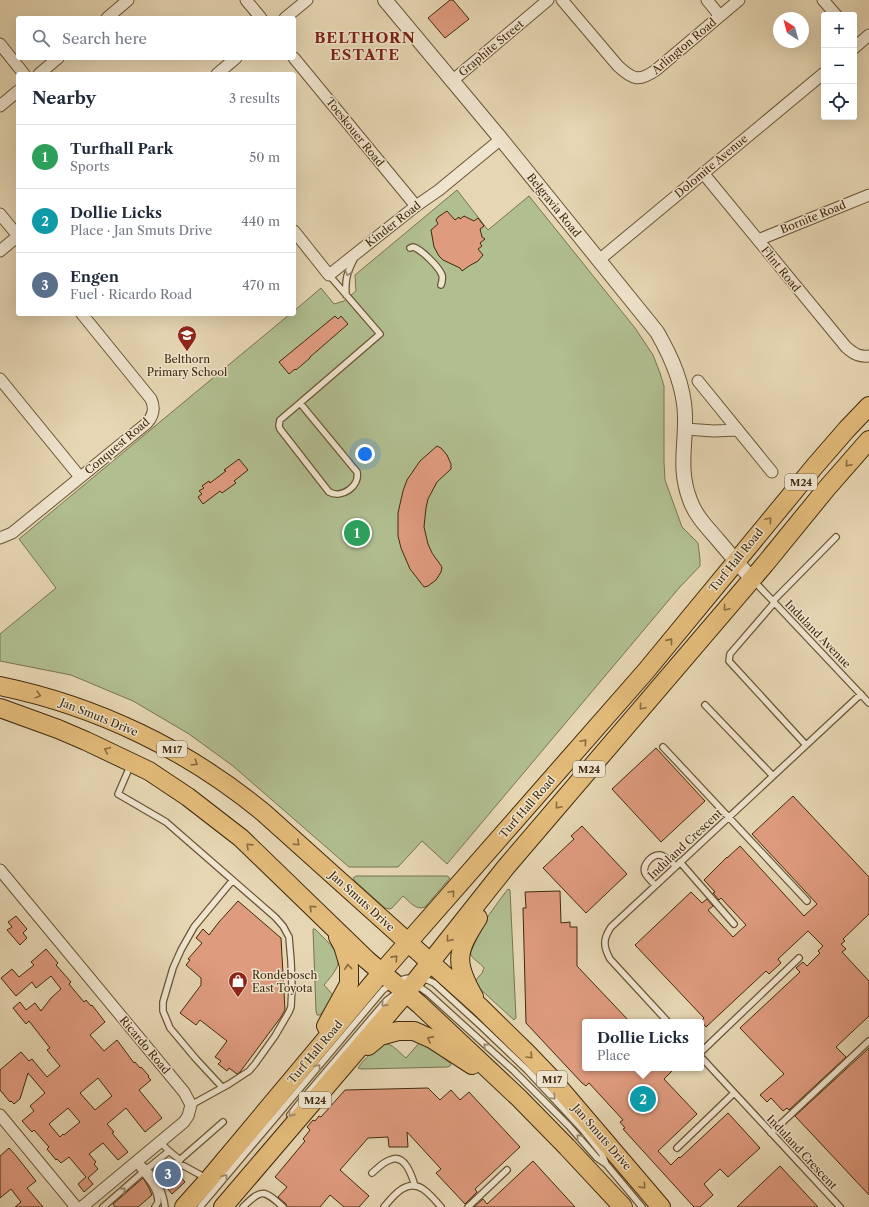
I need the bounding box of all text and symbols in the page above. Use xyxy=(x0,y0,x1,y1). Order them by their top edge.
north arrow xyxy=(773,12,809,48)
map controls xyxy=(821,12,857,120)
button: + xyxy=(821,12,857,48)
street label: Arlington Road xyxy=(648,15,719,78)
search box xyxy=(16,16,296,60)
street label: Graphite Street xyxy=(456,17,526,79)
icon: search xyxy=(30,27,52,49)
district label: BELTHORN ESTATE xyxy=(314,28,416,64)
text: Search here xyxy=(62,29,147,48)
button: − xyxy=(821,48,857,84)
button: locate xyxy=(821,84,857,120)
text: Nearby xyxy=(32,88,96,108)
text: 3 results xyxy=(229,90,280,106)
street label: Toeskouer Road xyxy=(323,95,387,170)
street label: Dolomite Avenue xyxy=(672,131,750,201)
text: Turfhall Park xyxy=(70,139,173,158)
text: 1 xyxy=(42,149,48,165)
text: 50 m xyxy=(249,149,280,165)
text: Sports xyxy=(70,158,109,174)
street label: Belgravia Road xyxy=(524,170,584,240)
street label: Bornite Road xyxy=(778,197,848,237)
street label: Kinder Road xyxy=(363,198,424,250)
text: Dollie Licks xyxy=(70,203,162,222)
text: 2 xyxy=(41,213,49,229)
text: 440 m xyxy=(241,213,280,229)
text: Place · Jan Smuts Drive xyxy=(70,222,212,238)
street label: Flint Road xyxy=(758,243,804,295)
text: Engen xyxy=(70,267,119,286)
one-way arrow xyxy=(344,270,353,277)
text: 3 xyxy=(41,277,49,293)
text: 470 m xyxy=(242,277,280,293)
text: Fuel · Ricardo Road xyxy=(70,286,192,302)
school or university icon: Belthorn Primary School xyxy=(176,324,198,352)
place label: Belthorn Primary School xyxy=(147,352,228,379)
street label: Conquest Road xyxy=(82,415,153,477)
your location xyxy=(355,444,375,464)
one-way arrow xyxy=(845,459,853,467)
road number: M24 xyxy=(785,474,817,490)
one-way arrow xyxy=(765,517,772,524)
pin: 1 xyxy=(344,518,370,548)
street label: Turf Hall Road xyxy=(706,525,766,595)
street label: Induland Avenue xyxy=(782,597,854,671)
one-way arrow xyxy=(724,603,731,611)
one-way arrow xyxy=(666,638,673,645)
one-way arrow xyxy=(34,690,41,699)
street label: Jan Smuts Drive xyxy=(56,694,140,739)
one-way arrow xyxy=(640,702,647,710)
one-way arrow xyxy=(579,739,586,747)
road number: M17 xyxy=(157,741,187,757)
one-way arrow xyxy=(104,747,112,755)
one-way arrow xyxy=(191,759,198,766)
road number: M24 xyxy=(573,761,605,777)
street label: Turf Hall Road xyxy=(496,773,558,841)
one-way arrow xyxy=(555,802,562,809)
street label: Induland Crescent xyxy=(645,806,725,882)
one-way arrow xyxy=(293,838,300,845)
one-way arrow xyxy=(246,843,254,851)
street label: Jan Smuts Drive xyxy=(325,867,398,934)
one-way arrow xyxy=(448,890,455,897)
one-way arrow xyxy=(309,905,317,913)
one-way arrow xyxy=(447,935,454,942)
one-way arrow xyxy=(390,955,397,962)
one-way arrow xyxy=(344,964,353,970)
place label: Rondebosch East Toyota xyxy=(252,968,317,995)
shop icon: Rondebosch East Toyota xyxy=(227,970,249,998)
one-way arrow xyxy=(381,999,389,1007)
street label: Ricardo Road xyxy=(117,1013,173,1077)
street label: Turf Hall Road xyxy=(285,1017,346,1086)
popup xyxy=(582,1019,704,1071)
text: Dollie Licks xyxy=(597,1028,689,1047)
one-way arrow xyxy=(427,1036,434,1044)
one-way arrow xyxy=(483,1043,491,1051)
text: Place xyxy=(597,1047,630,1063)
one-way arrow xyxy=(525,1051,533,1059)
one-way arrow xyxy=(313,1065,320,1072)
road number: M17 xyxy=(537,1071,567,1087)
pin: 2 xyxy=(630,1084,656,1114)
road number: M24 xyxy=(299,1092,331,1108)
one-way arrow xyxy=(548,1093,555,1100)
street label: Jan Smuts Drive xyxy=(568,1100,635,1173)
one-way arrow xyxy=(289,1109,296,1116)
street label: Induland Crescent xyxy=(764,1112,840,1192)
one-way arrow xyxy=(576,1134,583,1142)
pin: 3 xyxy=(155,1159,181,1189)
one-way arrow xyxy=(221,1175,228,1182)
one-way arrow xyxy=(639,1181,646,1188)
one-way arrow xyxy=(118,1187,126,1194)

